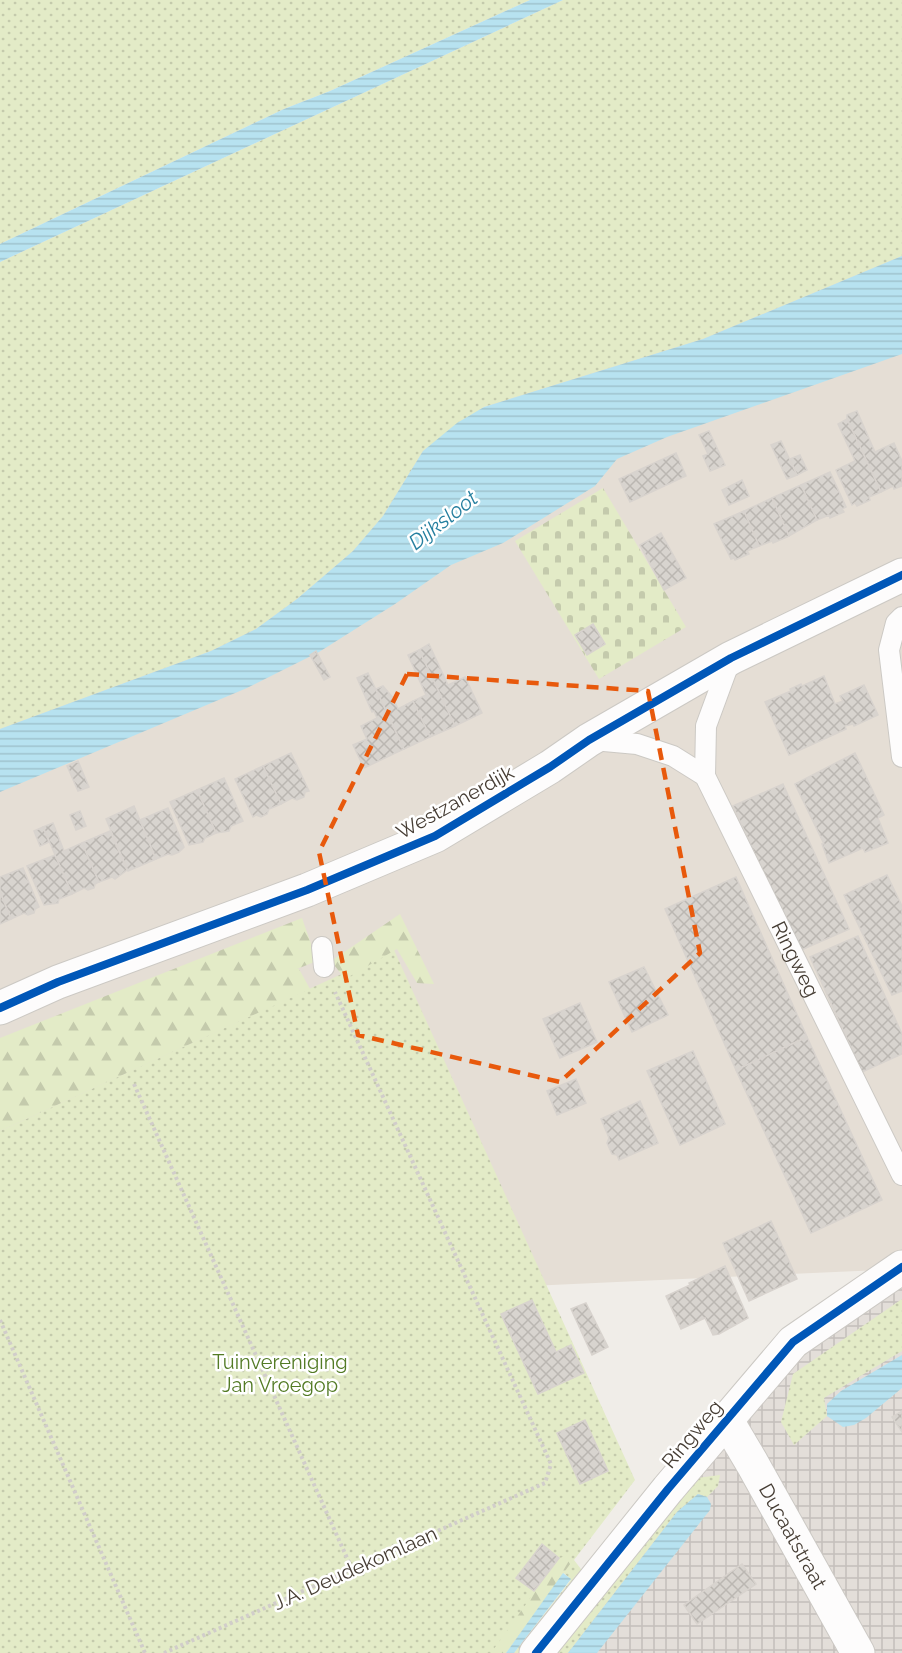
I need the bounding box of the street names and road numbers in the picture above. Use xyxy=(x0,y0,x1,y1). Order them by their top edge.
street label: Westzanerdijk xyxy=(392,760,518,844)
street label: Ringweg xyxy=(767,917,824,1001)
street label: Ringweg xyxy=(657,1395,727,1473)
street label: Ducaatstraat xyxy=(754,1479,832,1594)
street label: J.A. Deudekomlaan xyxy=(269,1521,441,1615)

